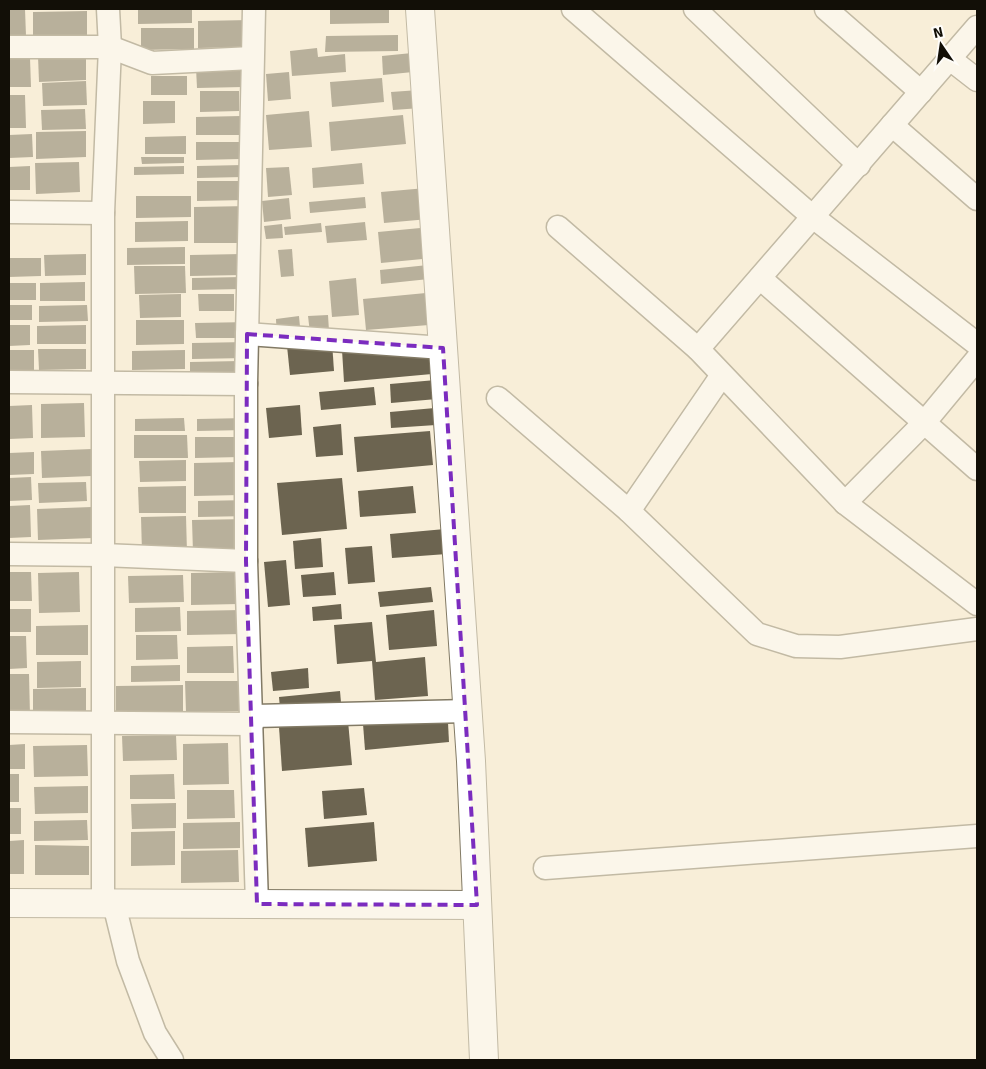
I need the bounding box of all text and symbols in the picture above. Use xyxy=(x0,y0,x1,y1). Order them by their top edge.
north arrow xyxy=(916,20,966,70)
text: N xyxy=(932,23,945,42)

